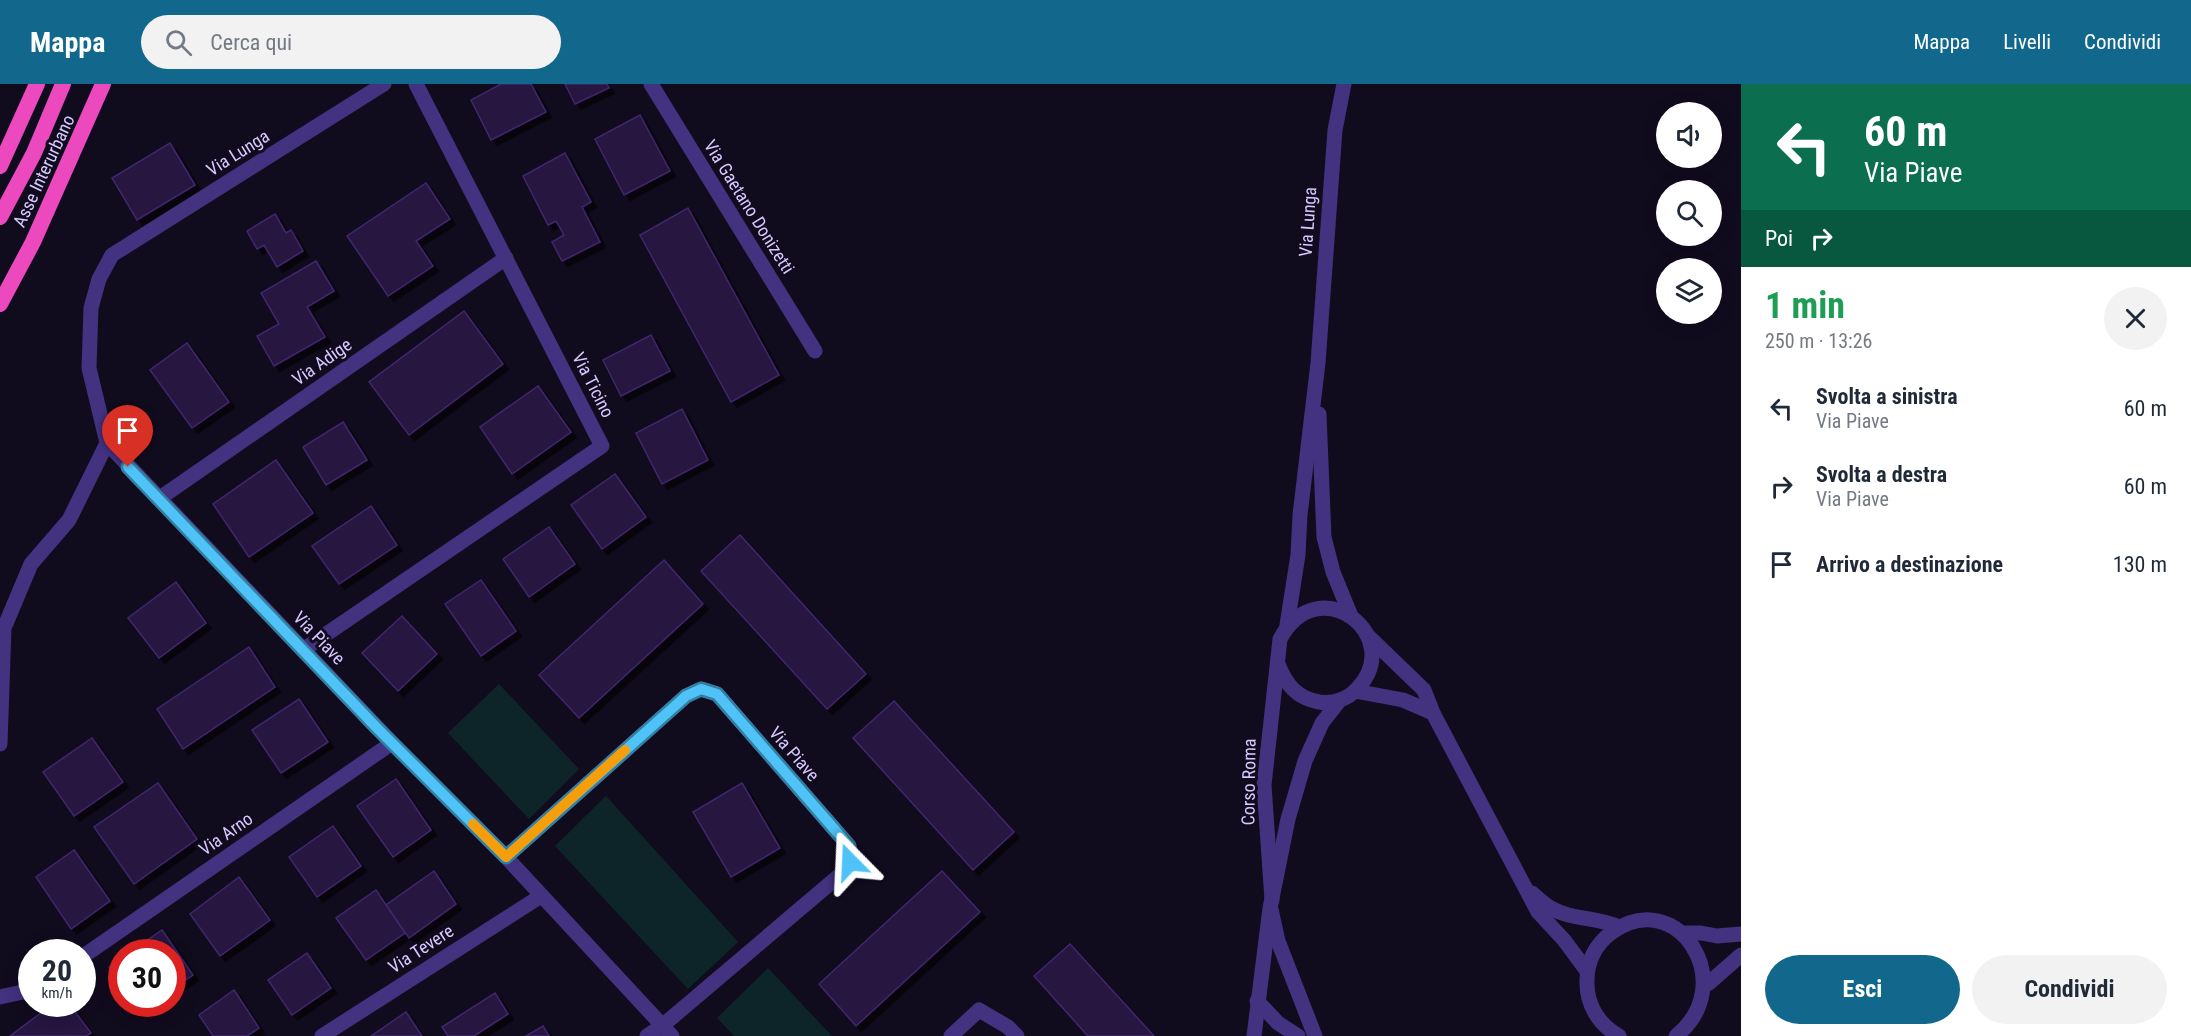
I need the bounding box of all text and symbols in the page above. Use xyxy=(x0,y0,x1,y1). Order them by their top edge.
search box xyxy=(141,15,561,69)
text: Mappa xyxy=(30,26,105,59)
icon: search xyxy=(162,26,195,59)
text: Cerca qui xyxy=(210,30,292,55)
text: Mappa xyxy=(1913,30,1970,54)
text: Livelli xyxy=(2003,30,2051,54)
text: Condividi xyxy=(2084,30,2161,54)
map controls xyxy=(1656,102,1722,324)
button: sound xyxy=(1656,102,1722,168)
text: 60 m xyxy=(1864,107,1947,156)
icon: left xyxy=(1765,108,1843,186)
street label: Asse Interurbano xyxy=(8,111,79,230)
street label: Via Lunga xyxy=(202,125,273,180)
street label: Via Gaetano Donizetti xyxy=(700,136,799,277)
text: Via Piave xyxy=(1864,157,1962,189)
button: search xyxy=(1656,180,1722,246)
street label: Via Lunga xyxy=(1295,186,1320,258)
icon: right xyxy=(1805,222,1838,255)
text: Poi xyxy=(1765,226,1793,251)
button: layers xyxy=(1656,258,1722,324)
text: 1 min xyxy=(1765,285,1845,327)
button: close xyxy=(2104,287,2167,350)
text: 250 m · 13:26 xyxy=(1765,329,1872,353)
street label: Via Adige xyxy=(288,334,355,390)
street label: Via Ticino xyxy=(568,349,619,421)
text: Svolta a sinistra xyxy=(1816,384,1958,409)
icon: left xyxy=(1765,392,1798,425)
text: 60 m xyxy=(2124,396,2167,421)
pin xyxy=(102,405,153,467)
text: Via Piave xyxy=(1816,409,1889,433)
icon: arrive xyxy=(111,414,144,447)
text: Svolta a destra xyxy=(1816,462,1947,487)
icon: right xyxy=(1765,470,1798,503)
text: 60 m xyxy=(2124,474,2167,499)
text: Via Piave xyxy=(1816,487,1889,511)
icon: arrive xyxy=(1765,548,1798,581)
text: Arrivo a destinazione xyxy=(1816,552,2003,577)
text: 130 m xyxy=(2113,552,2167,577)
street label: Via Piave xyxy=(289,607,350,669)
street label: Via Piave xyxy=(765,722,824,785)
street label: Corso Roma xyxy=(1237,738,1260,826)
street label: Via Arno xyxy=(195,808,257,860)
position arrow xyxy=(818,830,882,894)
street label: Via Tevere xyxy=(384,920,457,977)
speed limit sign: 30 xyxy=(108,939,186,1017)
text: 20 xyxy=(42,953,72,988)
button: Esci xyxy=(1765,955,1960,1024)
button: Condividi xyxy=(1972,955,2167,1024)
text: km/h xyxy=(42,984,72,1002)

